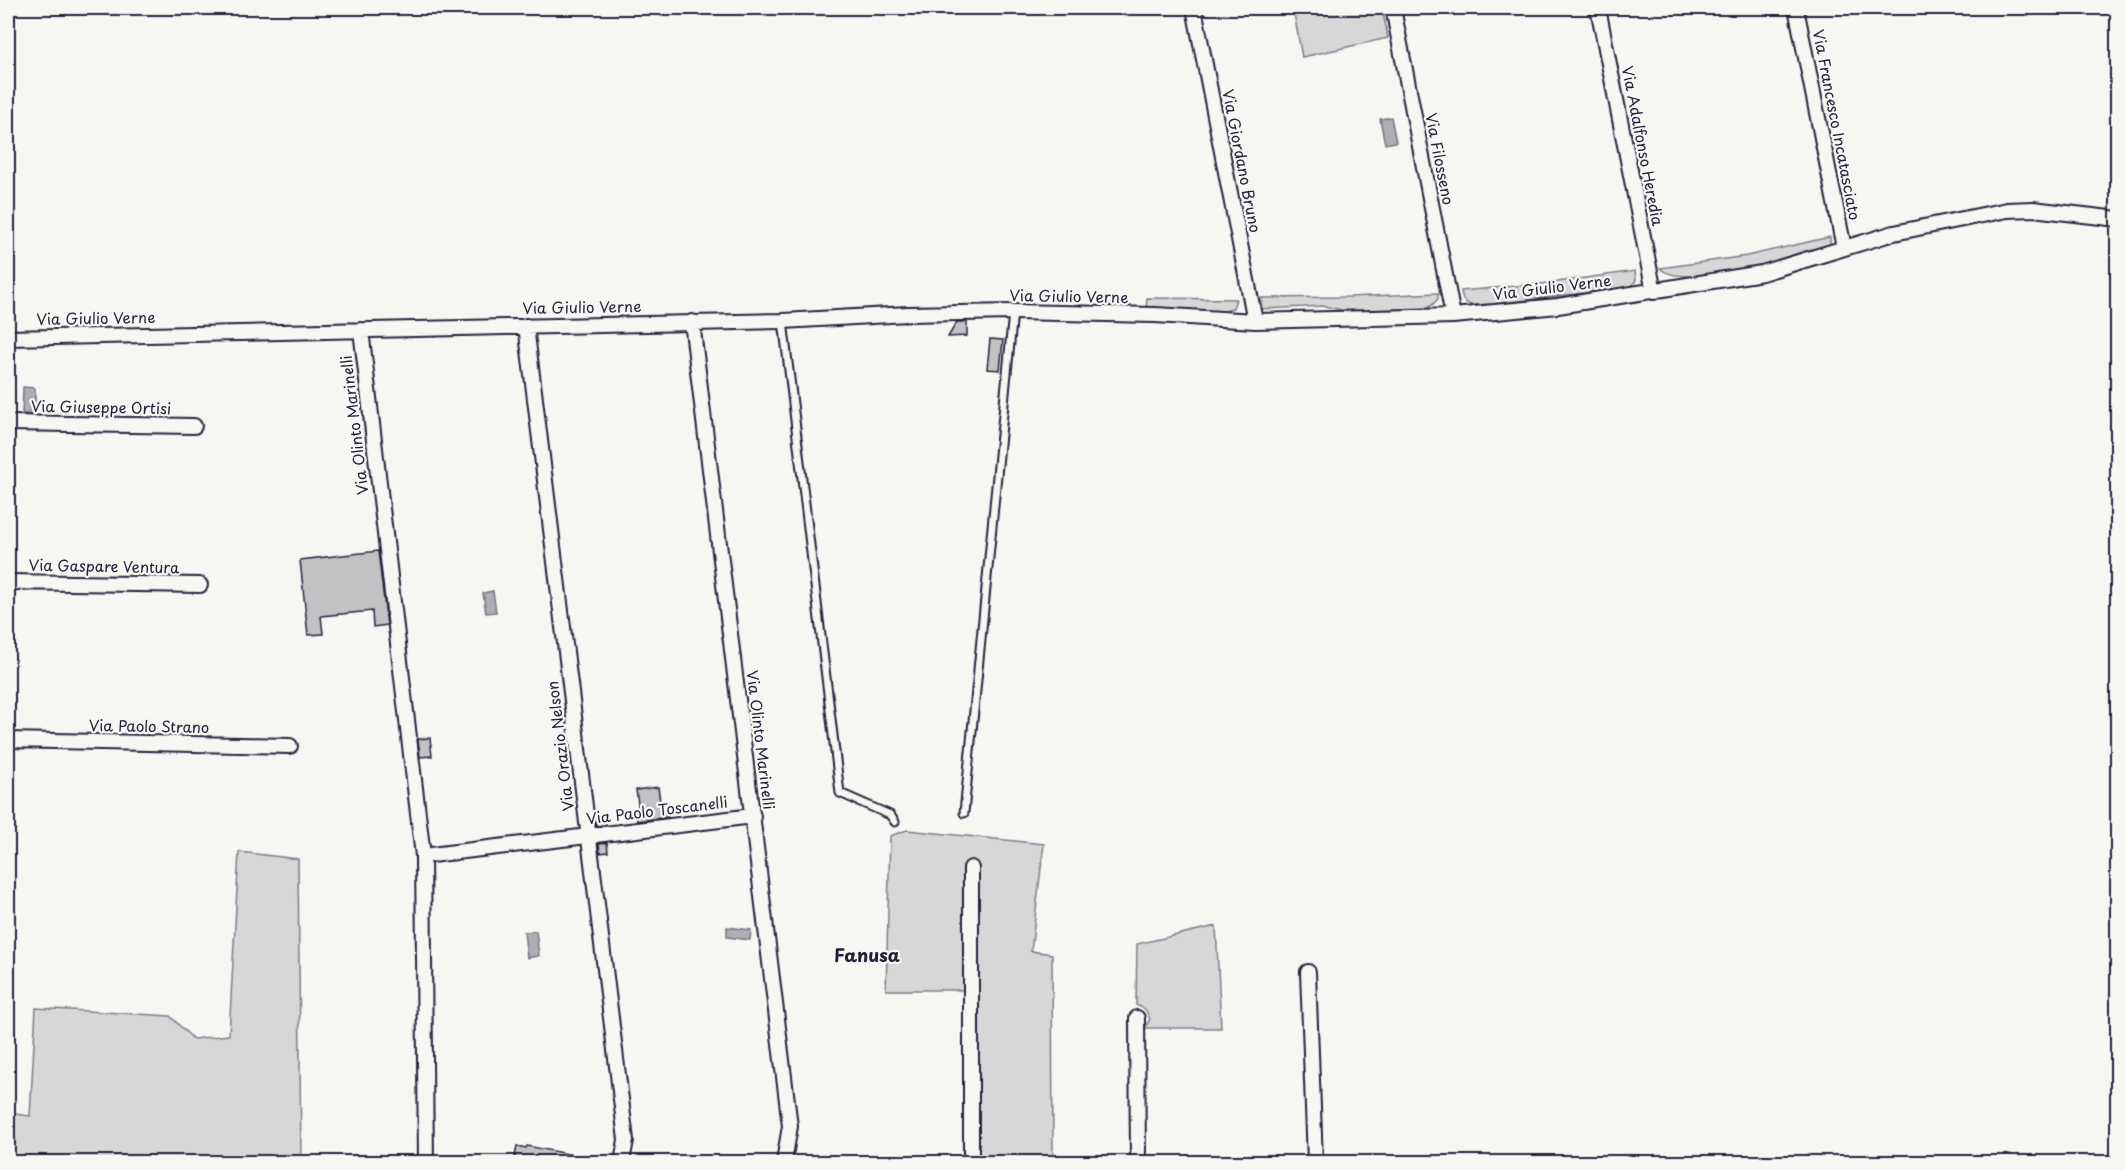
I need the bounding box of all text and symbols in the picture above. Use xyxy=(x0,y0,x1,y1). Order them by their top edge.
street label: Via Francesco Incatasciato xyxy=(1808,27,1867,222)
street label: Via Adalfonso Heredia xyxy=(1617,64,1670,228)
street label: Via Giordano Bruno xyxy=(1217,87,1268,234)
street label: Via Filosseno xyxy=(1420,111,1461,207)
street label: Via Giulio Verne xyxy=(1491,268,1612,305)
street label: Via Giulio Verne xyxy=(1009,283,1129,308)
street label: Via Giulio Verne xyxy=(522,294,642,319)
street label: Via Giulio Verne xyxy=(36,305,156,330)
street label: Via Olinto Marinelli xyxy=(334,354,373,496)
street label: Via Giuseppe Ortisi xyxy=(31,394,171,419)
street label: Via Gaspare Ventura xyxy=(28,553,180,578)
street label: Via Olinto Marinelli xyxy=(742,669,781,811)
street label: Via Orazio Nelson xyxy=(540,680,579,812)
street label: Via Paolo Strano xyxy=(89,713,209,738)
street label: Via Paolo Toscanelli xyxy=(585,789,729,830)
district label: Fanusa xyxy=(834,941,900,968)

